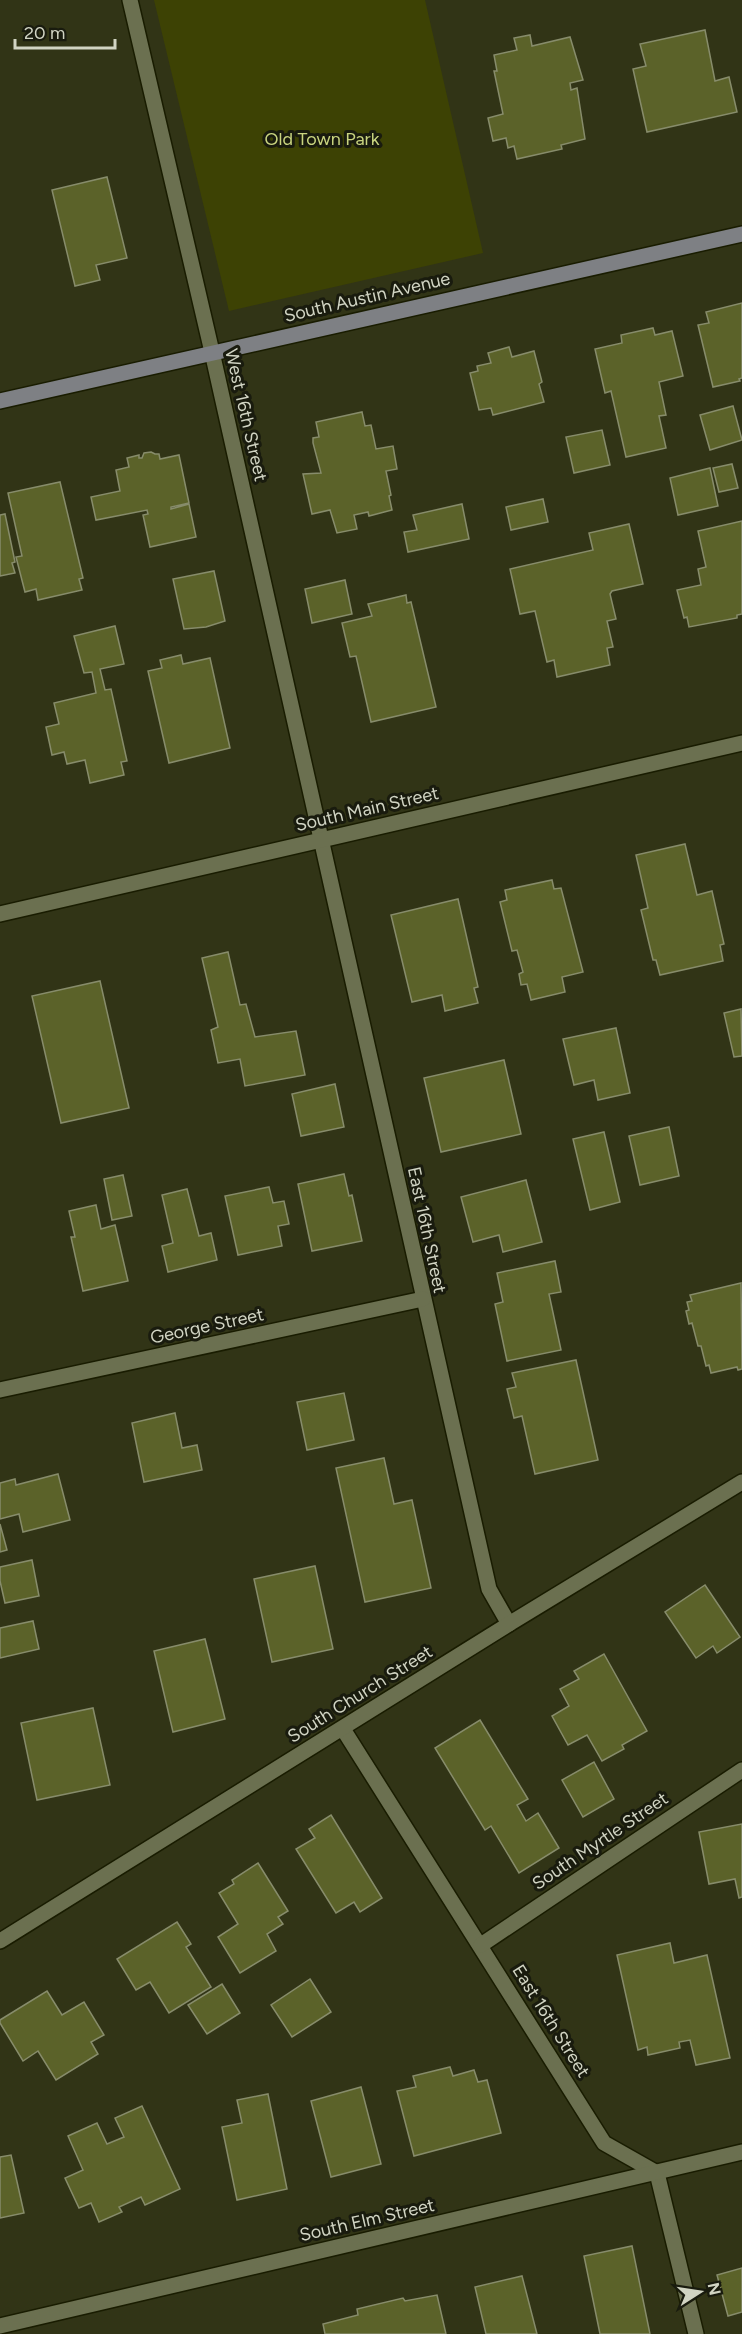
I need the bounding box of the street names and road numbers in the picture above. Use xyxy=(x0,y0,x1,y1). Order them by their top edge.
street label: South Austin Avenue xyxy=(282,267,452,327)
street label: West 16th Street xyxy=(220,347,272,484)
street label: South Main Street xyxy=(293,782,441,836)
street label: East 16th Street xyxy=(403,1165,451,1295)
street label: George Street xyxy=(148,1303,266,1349)
street label: South Church Street xyxy=(284,1640,437,1747)
street label: South Myrtle Street xyxy=(528,1787,672,1895)
street label: East 16th Street xyxy=(508,1961,595,2082)
street label: South Elm Street xyxy=(297,2194,437,2246)

